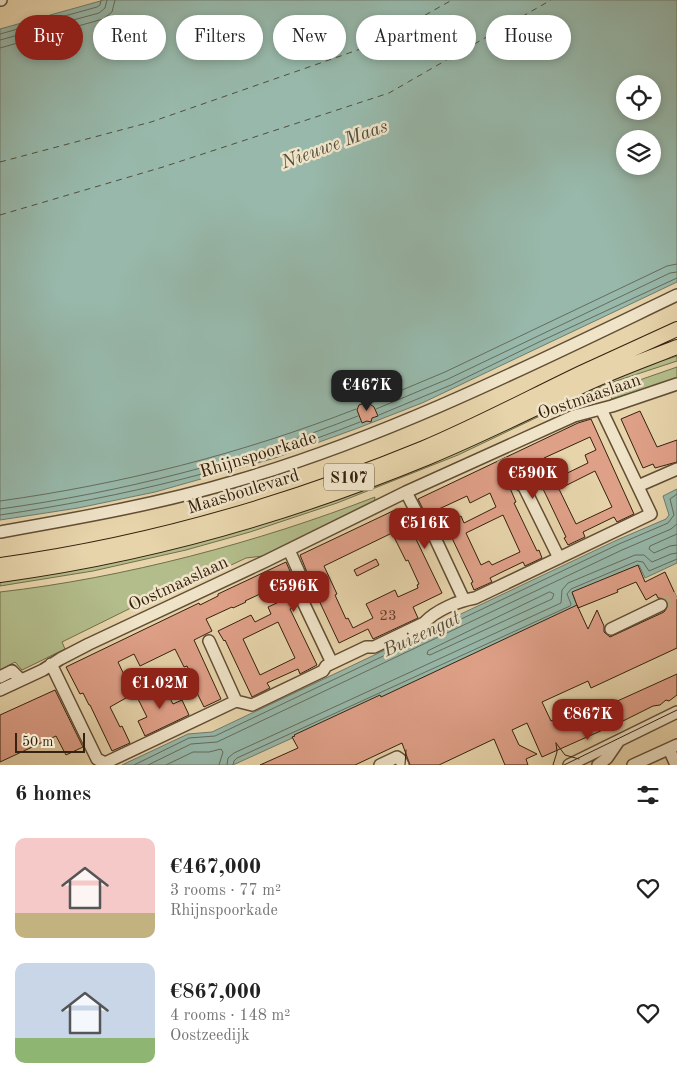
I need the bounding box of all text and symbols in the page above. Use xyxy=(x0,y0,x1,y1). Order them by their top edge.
chip: Buy xyxy=(15,15,83,60)
chip: Rent xyxy=(93,15,166,60)
chip: Filters xyxy=(176,15,263,60)
chip: New xyxy=(273,15,346,60)
chip: Apartment xyxy=(356,15,476,60)
chip: House xyxy=(486,15,571,60)
map controls xyxy=(616,75,661,175)
button: locate xyxy=(616,75,661,120)
water label: Nieuwe Maas xyxy=(278,117,391,174)
button: layers xyxy=(616,130,661,175)
pin: €467K xyxy=(332,370,402,412)
street label: Oostmaaslaan xyxy=(535,371,644,423)
text: €467K xyxy=(342,378,392,394)
street label: Rhijnspoorkade xyxy=(198,429,319,481)
pin: €590K xyxy=(498,458,568,500)
road number: S107 xyxy=(324,464,374,491)
street label: Maasboulevard xyxy=(185,466,301,518)
text: €590K xyxy=(508,466,558,482)
pin: €516K xyxy=(390,508,460,550)
text: €516K xyxy=(400,516,450,532)
street label: Oostmaaslaan xyxy=(126,553,231,615)
pin: €596K xyxy=(259,570,329,613)
text: €596K xyxy=(269,579,319,595)
house number: 23 xyxy=(379,609,397,624)
water label: Buizengat xyxy=(380,609,464,662)
pin: €1.02M xyxy=(119,668,201,710)
text: €1.02M xyxy=(132,676,188,692)
pin: €867K xyxy=(553,698,623,741)
text: €867K xyxy=(563,707,613,723)
scale bar xyxy=(15,730,85,753)
text: 50 m xyxy=(22,735,53,749)
icon: filters xyxy=(634,781,662,809)
text: 6 homes xyxy=(15,784,91,805)
text: €467,000 xyxy=(170,857,261,878)
icon: home xyxy=(55,858,115,918)
icon: heart xyxy=(634,874,662,902)
text: 3 rooms · 77 m² xyxy=(170,883,281,899)
text: Rhijnspoorkade xyxy=(170,903,278,919)
text: €867,000 xyxy=(170,982,261,1003)
icon: home xyxy=(55,983,115,1043)
icon: heart xyxy=(634,999,662,1027)
text: 4 rooms · 148 m² xyxy=(170,1008,290,1024)
text: Oostzeedijk xyxy=(170,1028,250,1044)

